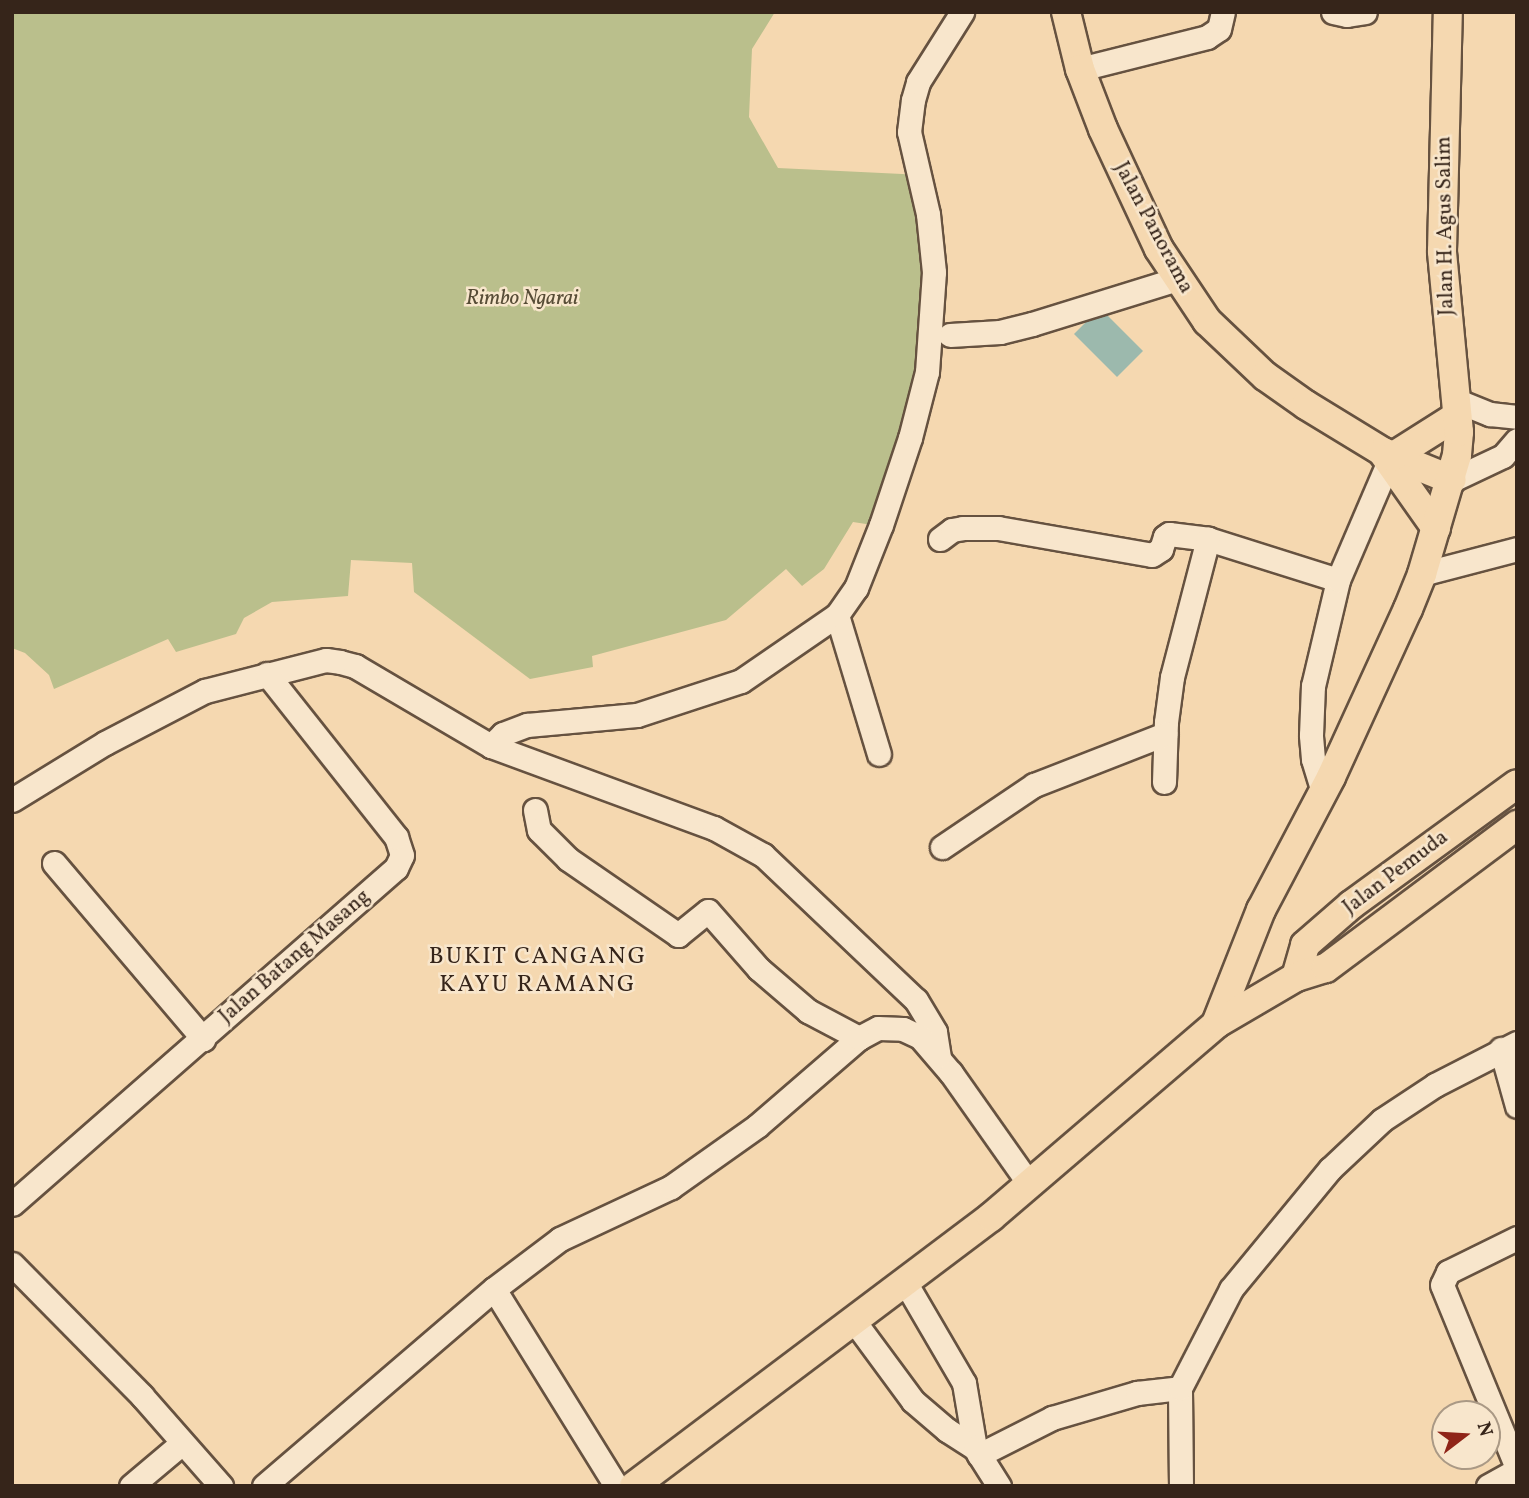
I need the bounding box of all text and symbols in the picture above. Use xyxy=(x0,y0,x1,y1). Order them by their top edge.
street label: Jalan H. Agus Salim xyxy=(1432,136,1460,316)
street label: Jalan Panorama xyxy=(1108,158,1198,298)
park label: Rimbo Ngarai xyxy=(466,286,578,312)
street label: Jalan Pemuda xyxy=(1338,825,1454,921)
street label: Jalan Batang Masang xyxy=(214,884,376,1030)
district label: BUKIT CANGANG KAYU RAMANG xyxy=(430,944,646,1000)
north arrow xyxy=(1431,1400,1501,1470)
text: N xyxy=(1470,1419,1499,1440)

